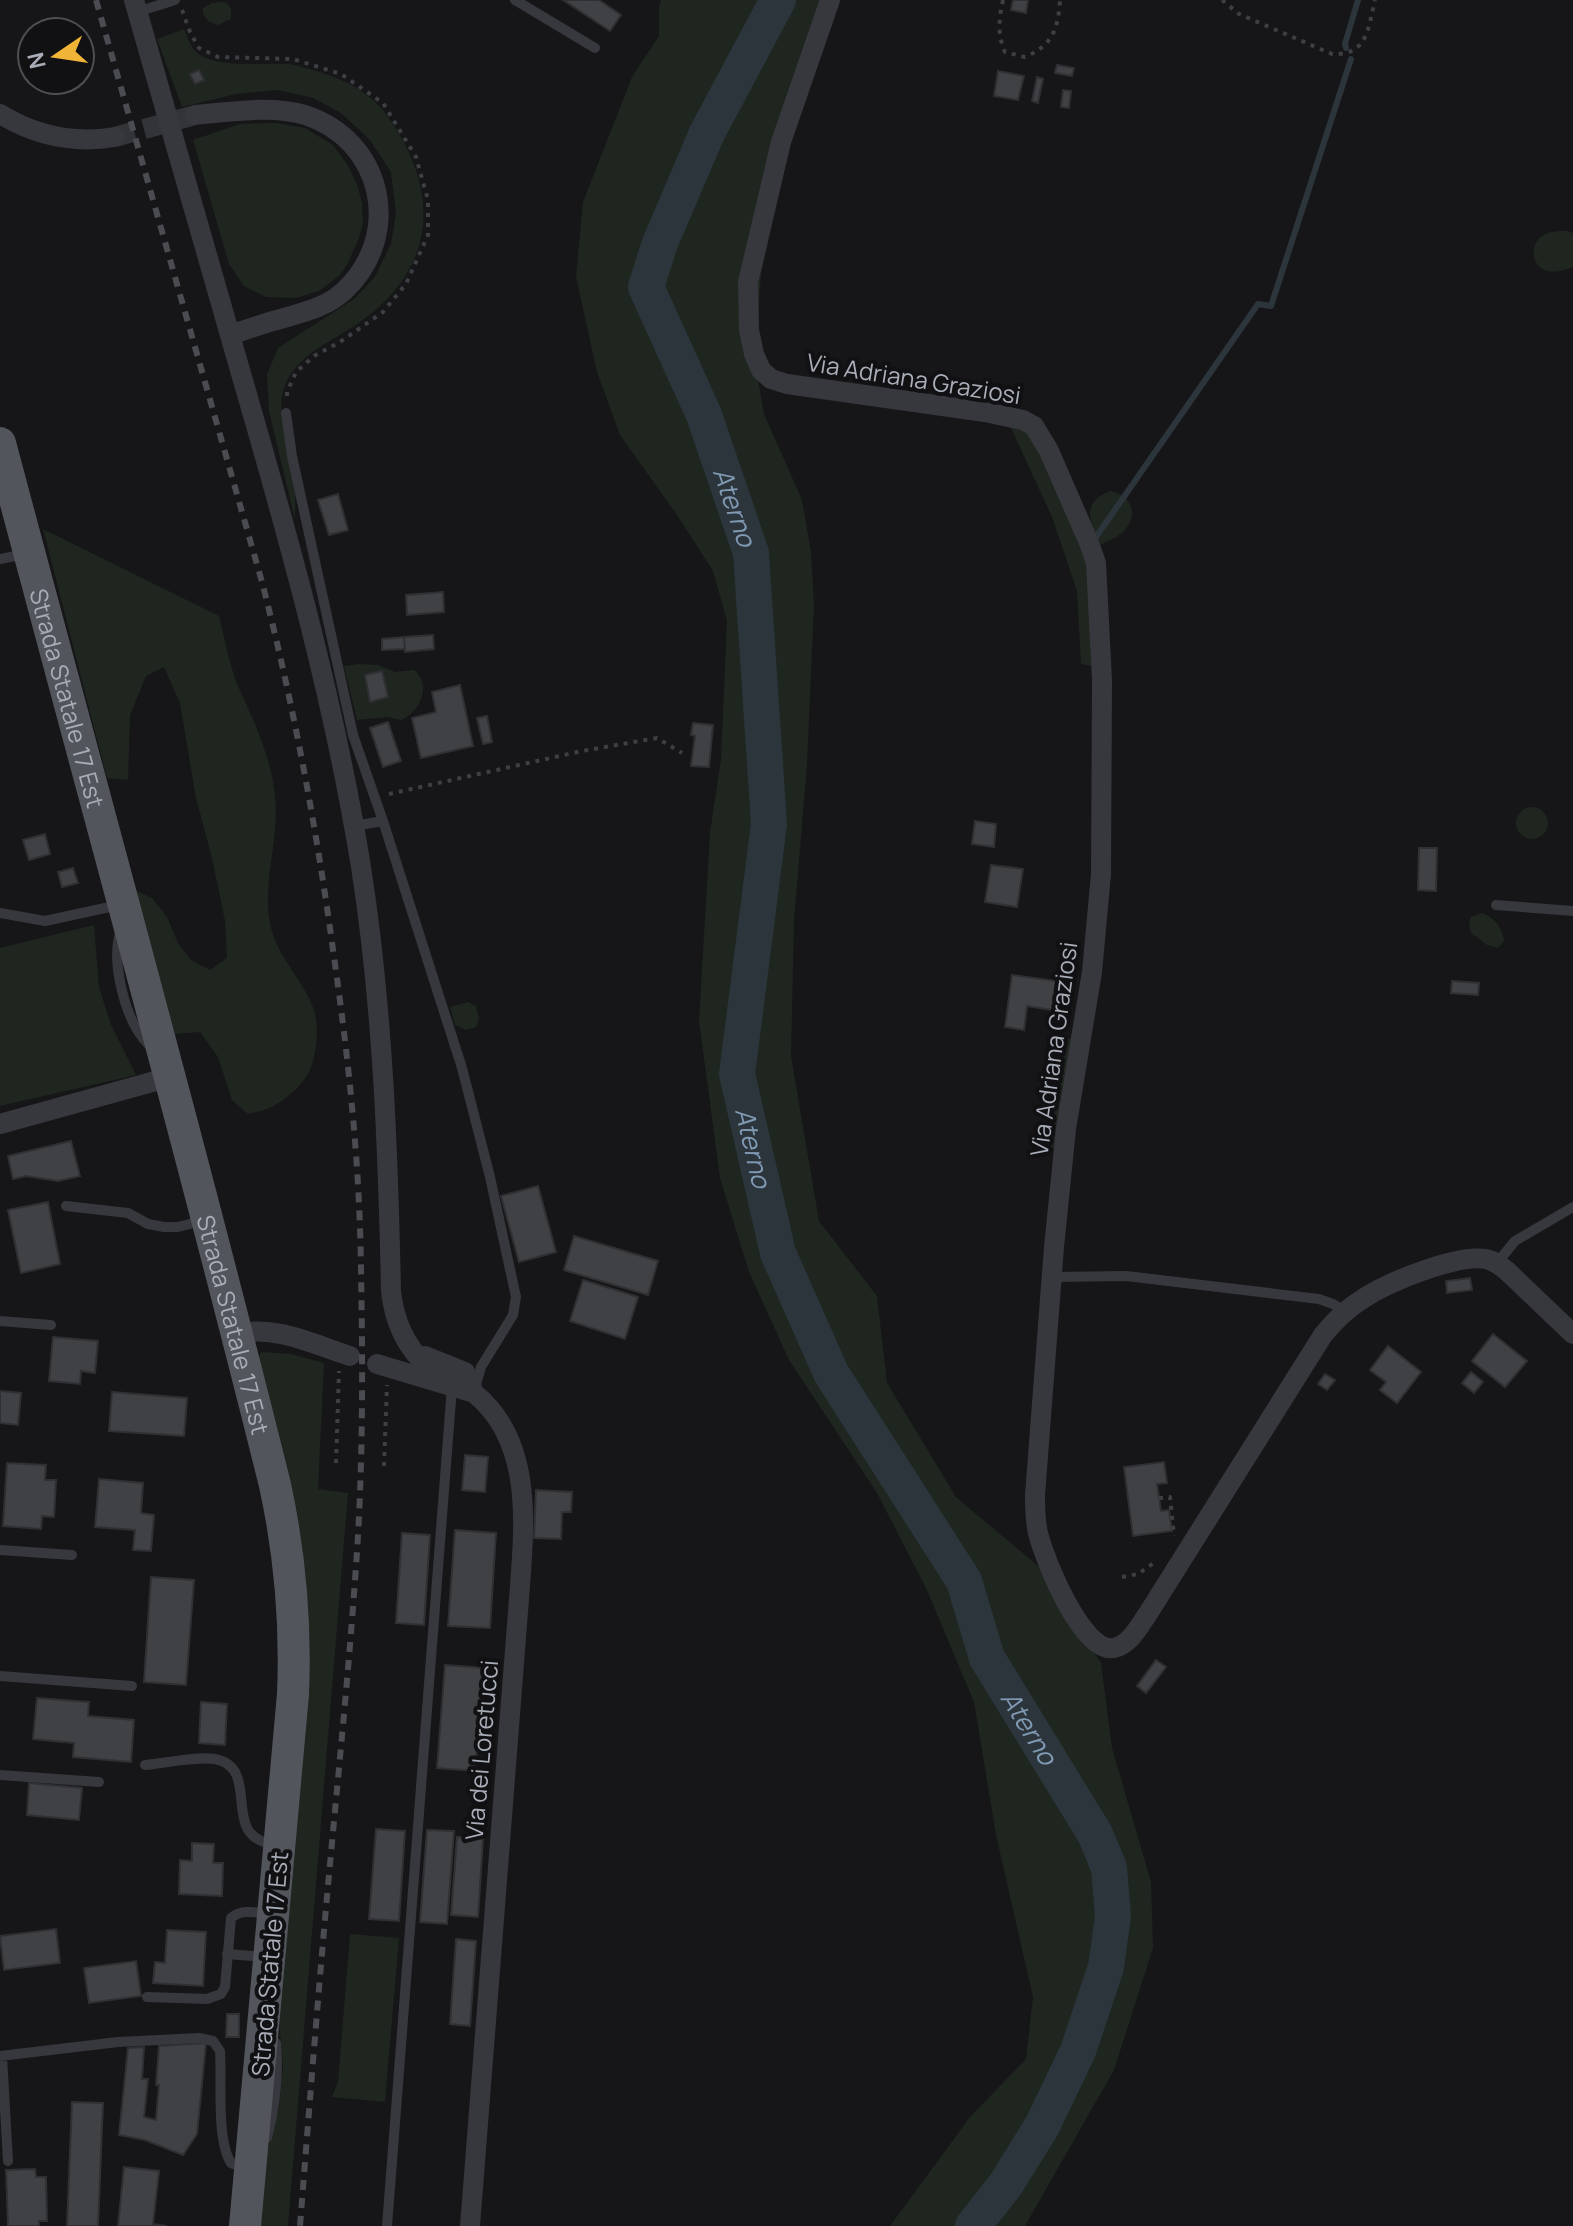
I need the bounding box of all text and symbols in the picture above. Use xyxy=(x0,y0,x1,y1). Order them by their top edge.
north arrow xyxy=(16,16,96,96)
text: N xyxy=(20,49,53,72)
street label: Via Adriana Graziosi xyxy=(805,345,1023,411)
water label: Aterno xyxy=(705,463,766,552)
street label: Strada Statale 17 Est xyxy=(23,585,113,811)
street label: Via Adriana Graziosi xyxy=(1022,940,1084,1158)
water label: Aterno xyxy=(727,1104,781,1193)
street label: Strada Statale 17 Est xyxy=(190,1211,278,1438)
street label: Via dei Loretucci xyxy=(457,1659,505,1841)
water label: Aterno xyxy=(993,1683,1067,1773)
street label: Strada Statale 17 Est xyxy=(243,1850,295,2078)

